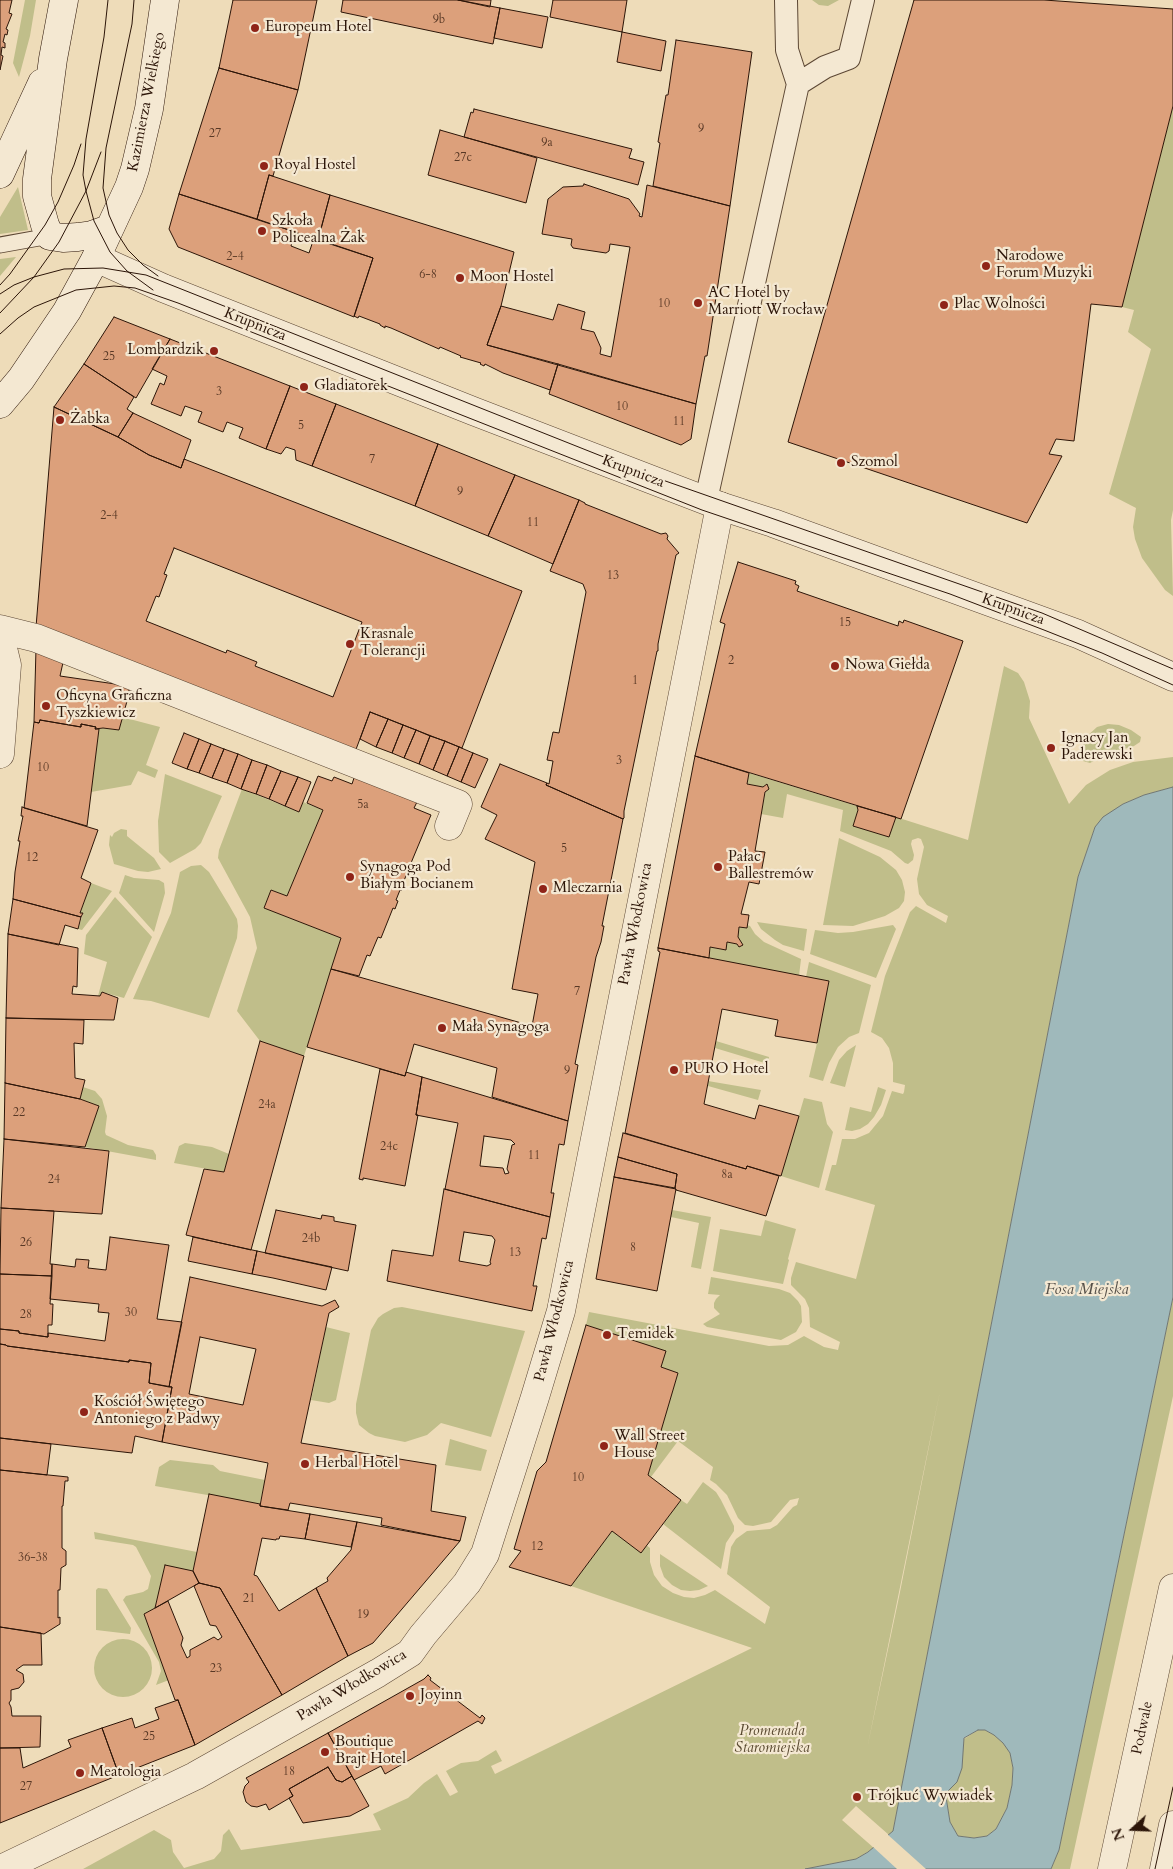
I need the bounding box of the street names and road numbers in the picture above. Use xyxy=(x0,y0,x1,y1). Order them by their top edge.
street label: Kazimierza Wielkiego xyxy=(125,31,169,173)
street label: Krupnicza xyxy=(221,304,289,346)
street label: Krupnicza xyxy=(599,452,667,492)
street label: Krupnicza xyxy=(979,590,1047,630)
street label: Pawła Włodkowica xyxy=(615,861,657,987)
street label: Pawła Włodkowica xyxy=(531,1258,579,1384)
street label: Pawła Włodkowica xyxy=(294,1646,410,1726)
street label: Podwale xyxy=(1129,1700,1157,1756)

